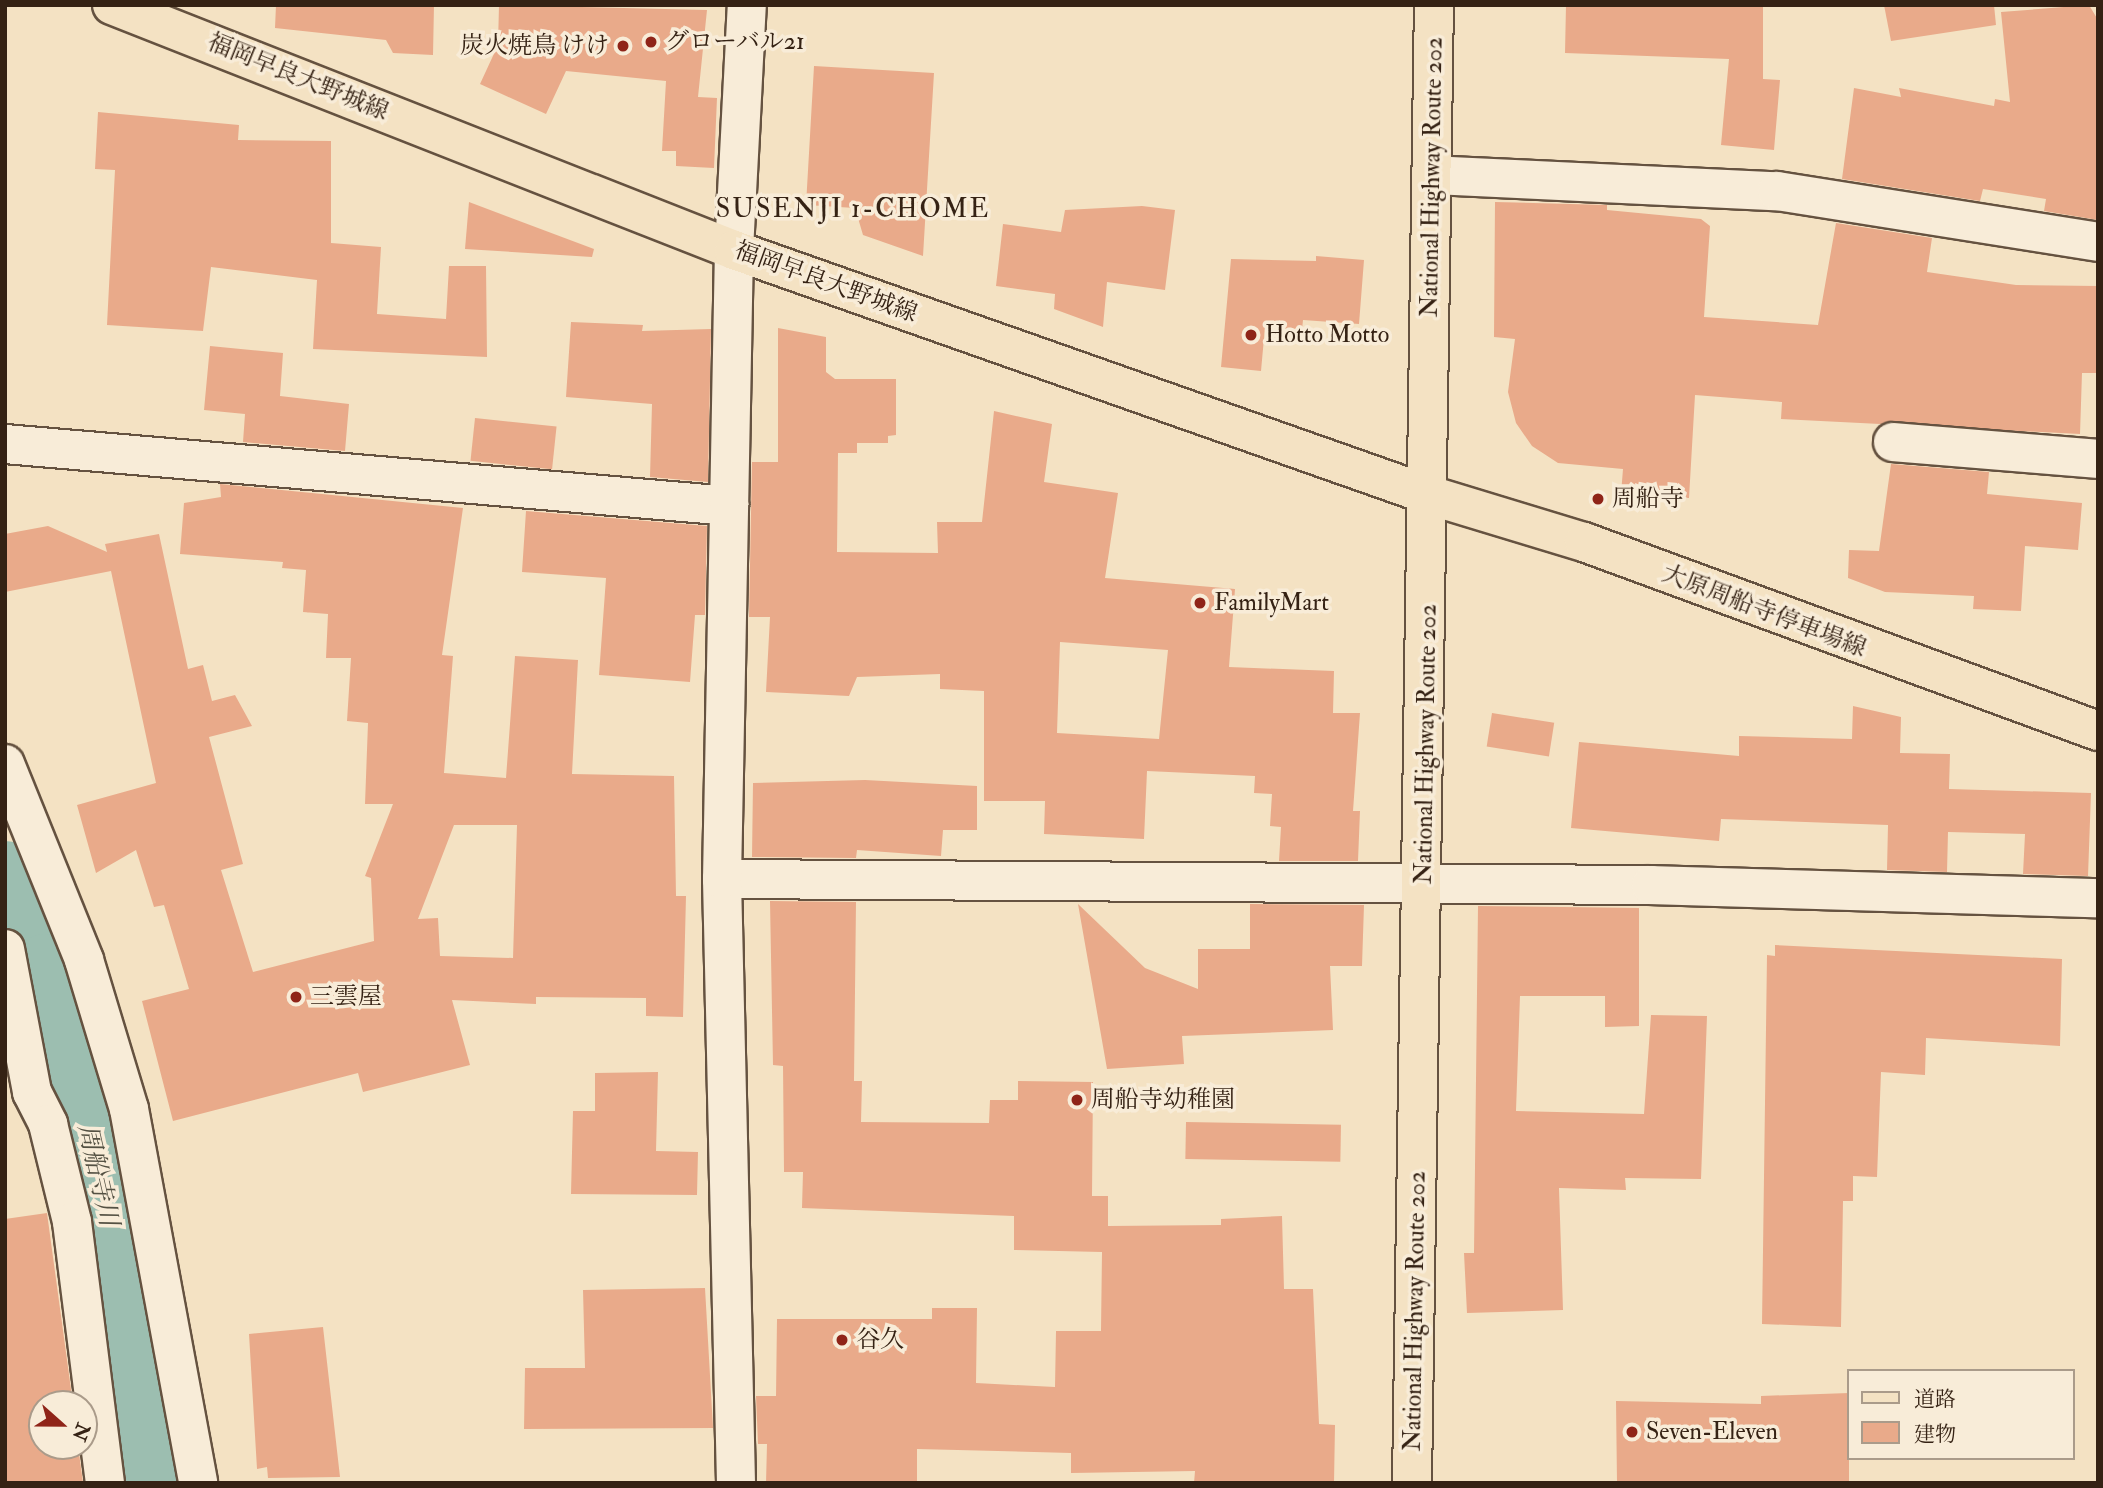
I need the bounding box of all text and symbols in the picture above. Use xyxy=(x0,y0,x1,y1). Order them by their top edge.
street label: 福岡早良大野城線 xyxy=(204,28,392,126)
place label: グローバル21 xyxy=(665,28,806,56)
place label: 炭火焼鳥 けけ xyxy=(460,32,609,60)
marker: グローバル21 xyxy=(643,34,659,50)
street label: National Highway Route 202 xyxy=(1415,37,1449,317)
marker: 炭火焼鳥 けけ xyxy=(615,38,631,54)
district label: SUSENJI 1-CHOME xyxy=(718,194,988,226)
street label: 福岡早良大野城線 xyxy=(731,236,921,328)
place label: Hotto Motto xyxy=(1265,321,1389,349)
marker: Hotto Motto xyxy=(1243,327,1259,343)
place label: 周船寺 xyxy=(1612,485,1684,513)
marker: 周船寺 xyxy=(1590,491,1606,507)
street label: 大原周船寺停車場線 xyxy=(1658,559,1870,663)
place label: FamilyMart xyxy=(1214,589,1329,617)
marker: FamilyMart xyxy=(1192,595,1208,611)
street label: National Highway Route 202 xyxy=(1409,604,1443,884)
place label: 三雲屋 xyxy=(310,983,382,1011)
marker: 三雲屋 xyxy=(288,989,304,1005)
place label: 周船寺幼稚園 xyxy=(1091,1086,1235,1114)
marker: 周船寺幼稚園 xyxy=(1069,1092,1085,1108)
water label: 周船寺川 xyxy=(70,1121,124,1229)
street label: National Highway Route 202 xyxy=(1398,1171,1432,1451)
place label: 谷久 xyxy=(856,1326,904,1354)
marker: 谷久 xyxy=(834,1332,850,1348)
legend xyxy=(1848,1369,2075,1460)
text: 道路 xyxy=(1914,1386,1956,1413)
north arrow xyxy=(28,1390,98,1460)
place label: Seven-Eleven xyxy=(1646,1418,1778,1446)
text: N xyxy=(66,1420,95,1444)
text: 建物 xyxy=(1914,1421,1956,1448)
marker: Seven-Eleven xyxy=(1624,1424,1640,1440)

